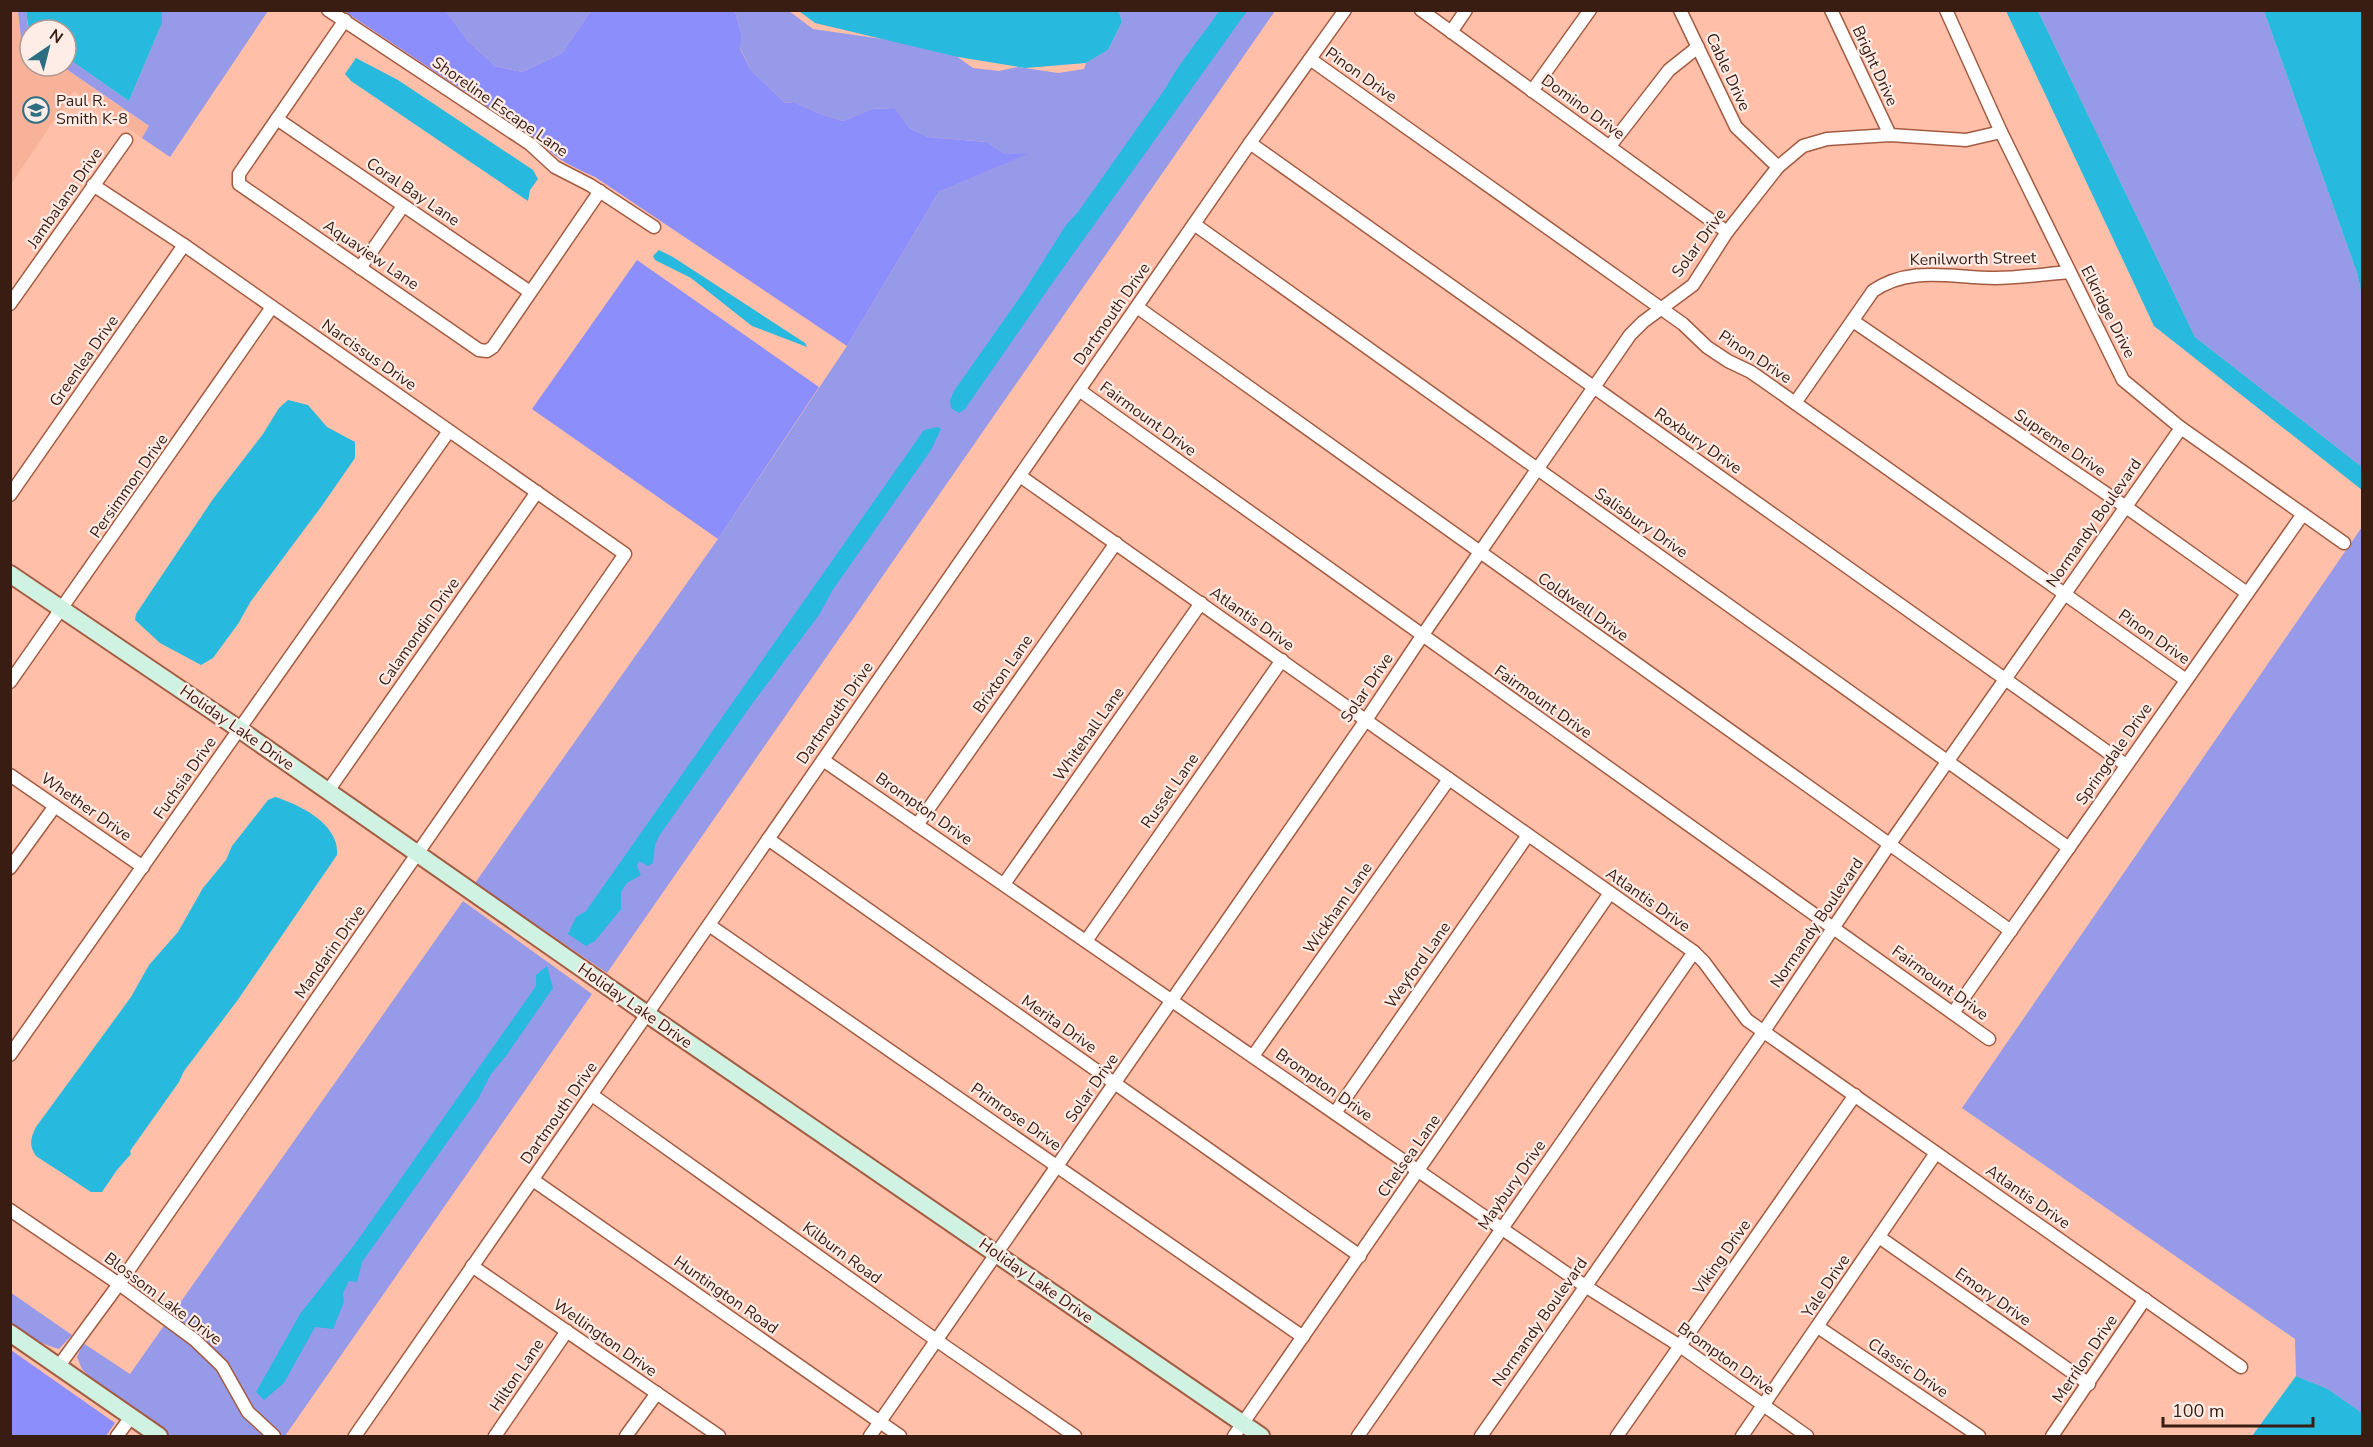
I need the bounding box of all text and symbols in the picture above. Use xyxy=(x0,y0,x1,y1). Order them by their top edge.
north arrow xyxy=(18,18,78,78)
street label: Bright Drive xyxy=(1847,22,1903,110)
text: N xyxy=(45,24,67,49)
street label: Cable Drive xyxy=(1700,29,1756,115)
street label: Pinon Drive xyxy=(1321,42,1401,108)
street label: Shoreline Escape Lane xyxy=(428,52,572,162)
street label: Domino Drive xyxy=(1537,69,1629,145)
place label: Paul R. Smith K-8 xyxy=(56,90,128,130)
school or university icon: Paul R. Smith K-8 xyxy=(21,95,51,125)
street label: Jambalana Drive xyxy=(22,143,108,253)
street label: Coral Bay Lane xyxy=(362,153,464,231)
street label: Solar Drive xyxy=(1667,204,1731,282)
street label: Aquaview Lane xyxy=(319,215,423,295)
street label: Kenilworth Street xyxy=(1910,247,2037,271)
street label: Dartmouth Drive xyxy=(1068,258,1156,370)
street label: Elkridge Drive xyxy=(2075,262,2141,362)
street label: Greenlea Drive xyxy=(44,311,124,411)
street label: Narcissus Drive xyxy=(317,314,421,396)
street label: Pinon Drive xyxy=(1714,325,1796,389)
street label: Fairmount Drive xyxy=(1095,376,1201,462)
street label: Roxbury Drive xyxy=(1650,403,1746,479)
street label: Supreme Drive xyxy=(2010,404,2110,482)
street label: Persimmon Drive xyxy=(85,429,173,543)
street label: Normandy Boulevard xyxy=(2041,454,2147,592)
street label: Salisbury Drive xyxy=(1590,483,1692,563)
street label: Coldwell Drive xyxy=(1533,567,1633,647)
street label: Calamondin Drive xyxy=(373,573,465,691)
street label: Atlantis Drive xyxy=(1205,582,1299,656)
street label: Pinon Drive xyxy=(2114,604,2194,670)
street label: Brixton Lane xyxy=(968,630,1038,718)
street label: Solar Drive xyxy=(1336,649,1398,727)
street label: Dartmouth Drive xyxy=(791,657,879,769)
street label: Fairmount Drive xyxy=(1490,660,1596,744)
street label: Holiday Lake Drive xyxy=(175,680,299,776)
street label: Whitehall Lane xyxy=(1048,682,1130,786)
street label: Springdale Drive xyxy=(2071,698,2157,810)
street label: Fuchsia Drive xyxy=(148,732,222,824)
street label: Russel Lane xyxy=(1136,749,1204,833)
street label: Brompton Drive xyxy=(871,767,977,851)
street label: Whether Drive xyxy=(36,768,136,846)
street label: Normandy Boulevard xyxy=(1765,854,1869,992)
street label: Wickham Lane xyxy=(1298,858,1378,958)
street label: Atlantis Drive xyxy=(1601,863,1695,937)
street label: Mandarin Drive xyxy=(290,901,370,1003)
street label: Weyford Lane xyxy=(1380,917,1456,1013)
street label: Fairmount Drive xyxy=(1887,940,1993,1026)
street label: Holiday Lake Drive xyxy=(573,958,697,1054)
street label: Merita Drive xyxy=(1017,990,1101,1058)
street label: Brompton Drive xyxy=(1271,1043,1377,1127)
street label: Solar Drive xyxy=(1060,1049,1124,1127)
street label: Dartmouth Drive xyxy=(515,1057,603,1169)
street label: Primrose Drive xyxy=(966,1078,1066,1156)
street label: Chelsea Lane xyxy=(1372,1110,1446,1202)
street label: Maybury Drive xyxy=(1473,1136,1551,1234)
street label: Atlantis Drive xyxy=(1981,1160,2075,1234)
street label: Viking Drive xyxy=(1687,1215,1756,1300)
street label: Kilburn Road xyxy=(798,1217,886,1289)
street label: Holiday Lake Drive xyxy=(974,1233,1098,1329)
street label: Blossom Lake Drive xyxy=(100,1247,226,1351)
street label: Yale Drive xyxy=(1796,1250,1855,1323)
street label: Huntington Road xyxy=(669,1251,783,1339)
street label: Normandy Boulevard xyxy=(1487,1253,1593,1391)
street label: Emory Drive xyxy=(1950,1263,2036,1331)
street label: Wellington Drive xyxy=(549,1294,661,1382)
street label: Merrilon Drive xyxy=(2047,1311,2123,1407)
street label: Brompton Drive xyxy=(1673,1317,1779,1401)
street label: Classic Drive xyxy=(1863,1333,1953,1403)
street label: Hilton Lane xyxy=(485,1334,549,1416)
scale bar xyxy=(2163,1390,2313,1428)
text: 100 m xyxy=(2172,1399,2224,1423)

